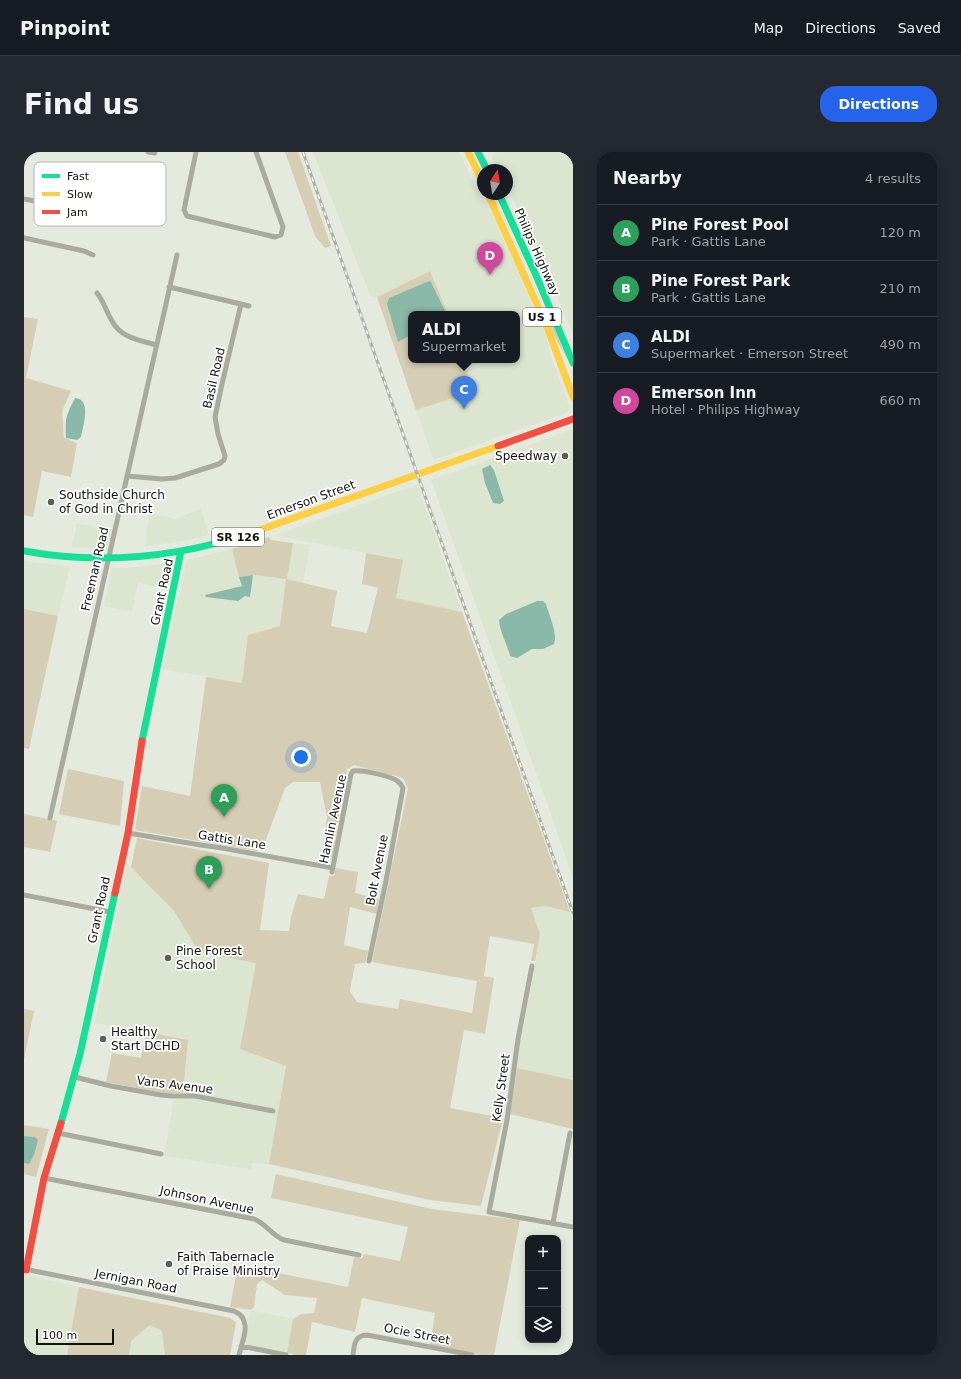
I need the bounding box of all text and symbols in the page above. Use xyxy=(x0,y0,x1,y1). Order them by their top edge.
text: Pinpoint xyxy=(20,17,110,39)
text: Map xyxy=(754,20,783,36)
text: Directions xyxy=(805,20,876,36)
text: Saved xyxy=(898,20,941,36)
button: Directions xyxy=(820,86,937,122)
text: Find us xyxy=(24,88,139,121)
legend xyxy=(34,162,166,226)
north arrow xyxy=(477,164,513,200)
text: Nearby xyxy=(613,168,682,188)
text: Fast xyxy=(67,170,90,183)
text: 4 results xyxy=(865,171,921,186)
text: Slow xyxy=(67,188,93,201)
text: Jam xyxy=(66,206,88,219)
street label: Philips Highway xyxy=(511,206,563,298)
text: Pine Forest Pool xyxy=(651,216,789,234)
text: A xyxy=(621,225,631,240)
text: 120 m xyxy=(879,225,921,240)
text: Park · Gattis Lane xyxy=(651,234,766,249)
pin: D xyxy=(477,242,503,275)
text: Pine Forest Park xyxy=(651,272,790,290)
text: B xyxy=(621,281,631,296)
text: 210 m xyxy=(879,281,921,296)
text: Park · Gattis Lane xyxy=(651,290,766,305)
road number: US 1 xyxy=(523,308,561,326)
popup xyxy=(408,311,520,363)
text: ALDI xyxy=(422,321,461,339)
text: ALDI xyxy=(651,328,690,346)
text: C xyxy=(621,337,631,352)
text: 490 m xyxy=(879,337,921,352)
text: Supermarket xyxy=(422,339,506,354)
street label: Basil Road xyxy=(200,346,228,410)
text: Supermarket · Emerson Street xyxy=(651,346,848,361)
pin: C xyxy=(451,376,477,409)
text: Emerson Inn xyxy=(651,384,757,402)
text: D xyxy=(621,393,631,408)
text: 660 m xyxy=(879,393,921,408)
text: Hotel · Philips Highway xyxy=(651,402,800,417)
place label: Speedway xyxy=(495,449,557,463)
marker: Speedway xyxy=(560,451,570,461)
street label: Emerson Street xyxy=(265,477,357,522)
place label: Southside Church of God in Christ xyxy=(59,488,165,516)
marker: Southside Church of God in Christ xyxy=(46,497,56,507)
street label: Freeman Road xyxy=(79,526,111,612)
road number: SR 126 xyxy=(212,528,264,546)
street label: Grant Road xyxy=(148,557,176,627)
your location xyxy=(291,747,311,767)
street label: Hamlin Avenue xyxy=(317,773,349,865)
pin: A xyxy=(211,784,237,817)
street label: Gattis Lane xyxy=(197,828,267,852)
street label: Bolt Avenue xyxy=(363,833,391,907)
pin: B xyxy=(196,856,222,889)
street label: Grant Road xyxy=(85,875,113,945)
place label: Pine Forest School xyxy=(176,944,242,972)
marker: Pine Forest School xyxy=(163,953,173,963)
place label: Healthy Start DCHD xyxy=(111,1025,180,1053)
marker: Healthy Start DCHD xyxy=(98,1034,108,1044)
street label: Kelly Street xyxy=(489,1053,513,1123)
street label: Vans Avenue xyxy=(136,1073,214,1097)
street label: Johnson Avenue xyxy=(158,1183,255,1217)
map controls xyxy=(525,1235,561,1343)
button: + xyxy=(525,1235,561,1271)
place label: Faith Tabernacle of Praise Ministry xyxy=(177,1250,280,1278)
marker: Faith Tabernacle of Praise Ministry xyxy=(164,1259,174,1269)
street label: Jernigan Road xyxy=(93,1266,178,1296)
button: − xyxy=(525,1271,561,1307)
button: layers xyxy=(525,1307,561,1343)
street label: Ocie Street xyxy=(383,1321,452,1347)
scale bar xyxy=(36,1327,114,1346)
text: 100 m xyxy=(42,1329,77,1342)

